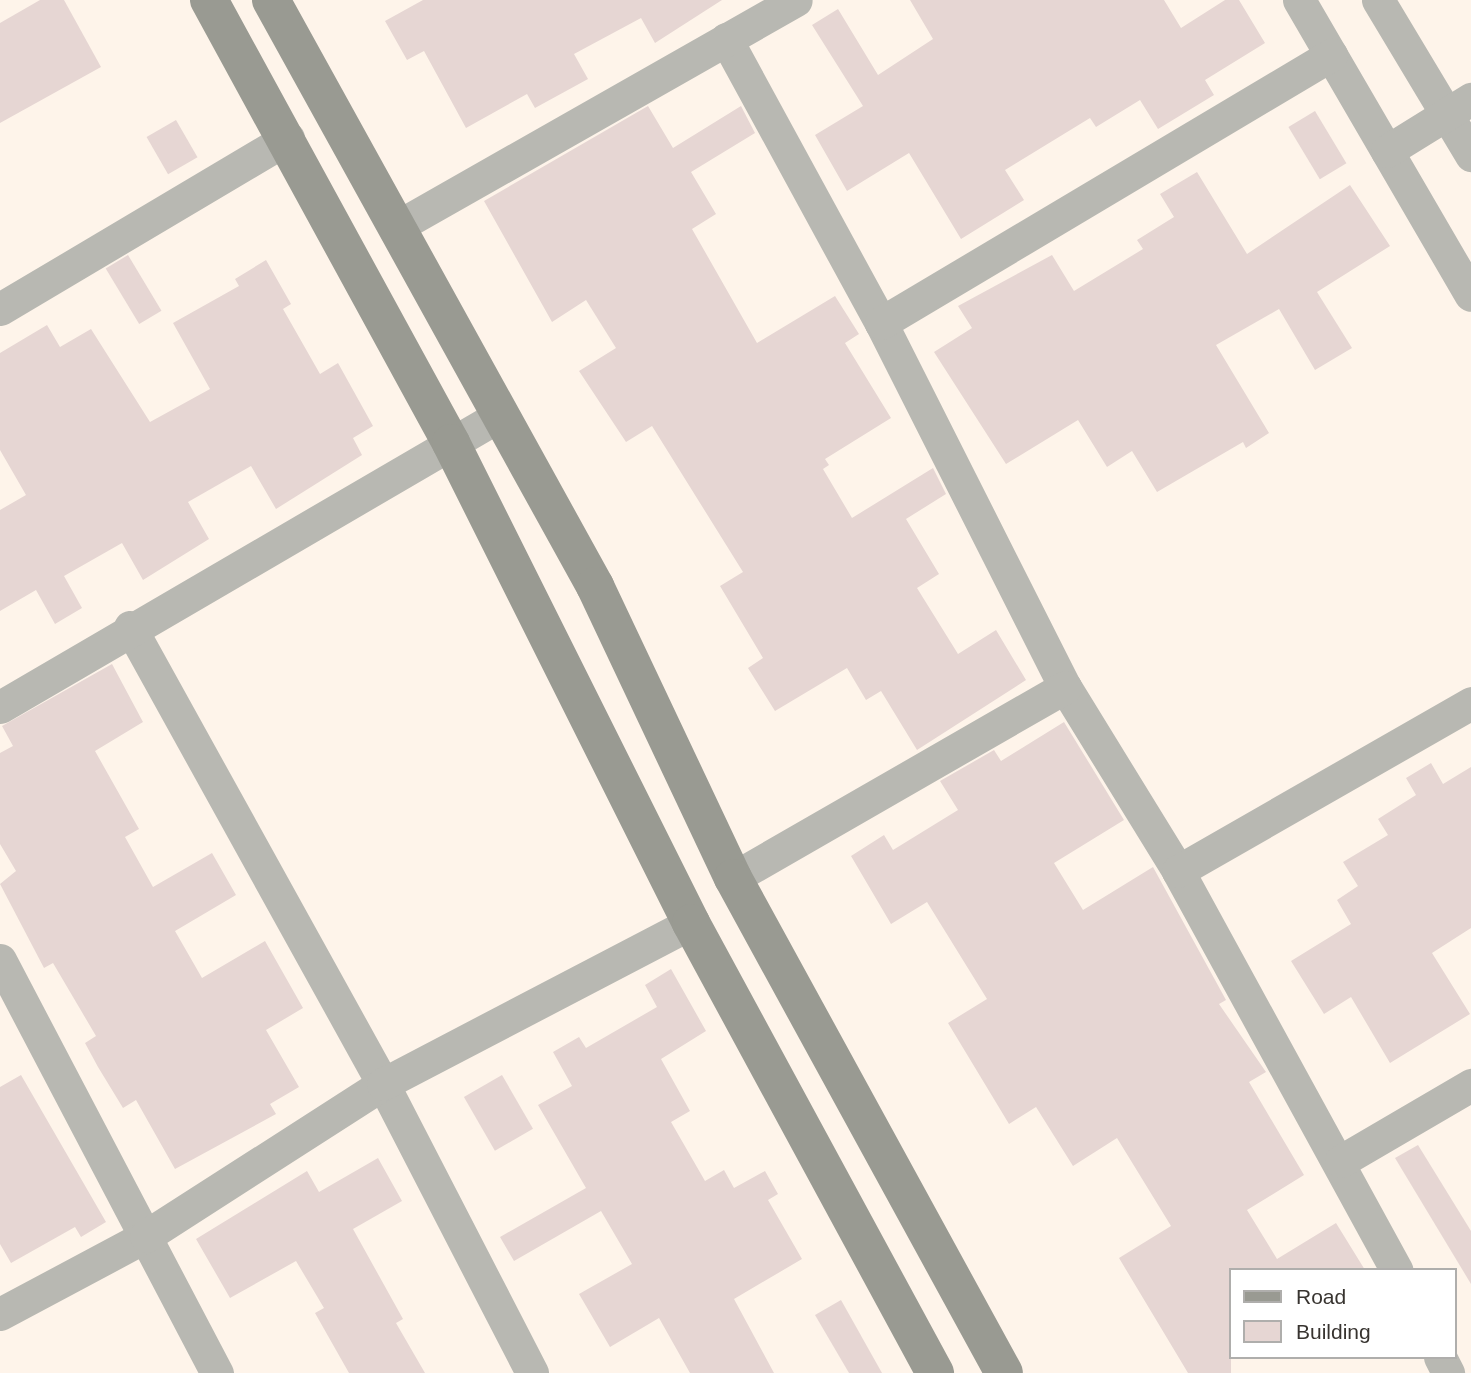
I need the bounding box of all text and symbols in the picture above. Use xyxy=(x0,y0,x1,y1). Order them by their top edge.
legend xyxy=(1230,1268,1457,1359)
text: Road xyxy=(1296,1285,1346,1308)
text: Building xyxy=(1296,1320,1371,1343)

